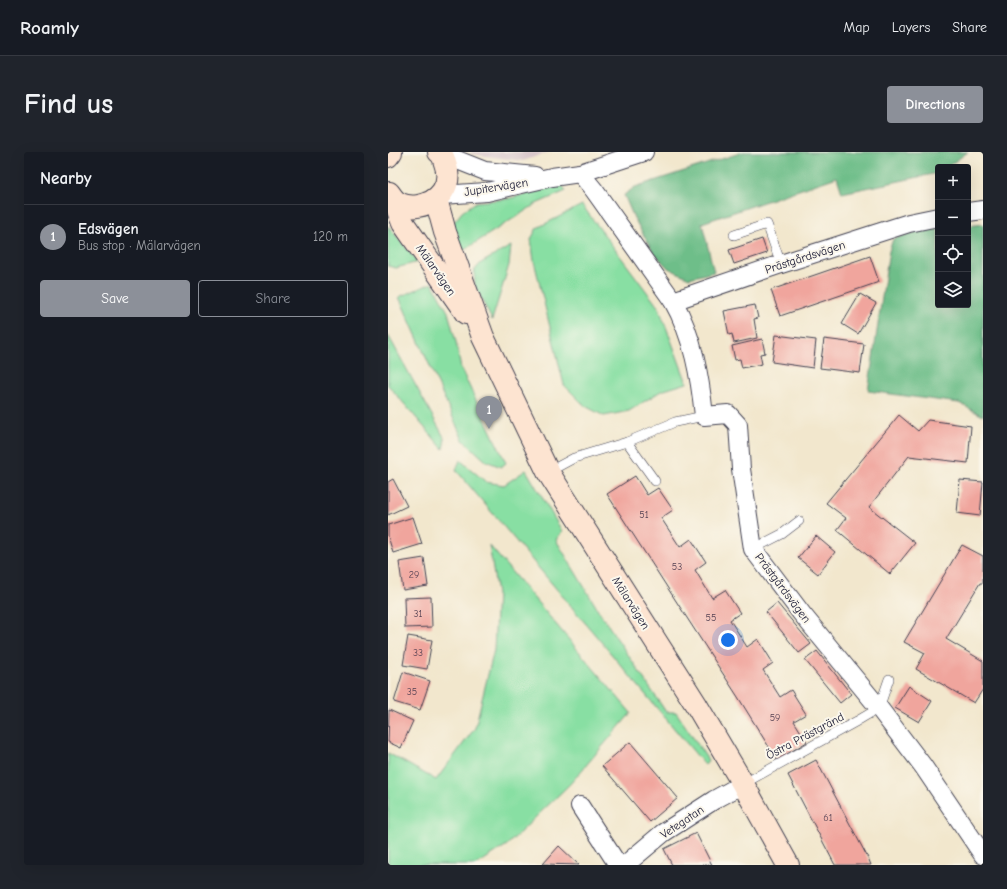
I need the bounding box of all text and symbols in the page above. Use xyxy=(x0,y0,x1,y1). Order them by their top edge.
text: Roamly xyxy=(20,17,79,39)
text: Map xyxy=(843,19,870,36)
text: Layers xyxy=(892,19,930,36)
text: Share xyxy=(952,19,987,36)
button: Directions xyxy=(887,86,983,123)
text: Find us xyxy=(24,88,113,120)
map controls xyxy=(935,164,971,308)
button: + xyxy=(935,164,971,200)
text: Nearby xyxy=(40,169,91,188)
street label: Jupitervägen xyxy=(463,175,529,199)
button: − xyxy=(935,200,971,236)
text: Edsvägen xyxy=(78,220,139,238)
text: 1 xyxy=(50,229,56,244)
text: 120 m xyxy=(313,229,348,244)
button: locate xyxy=(935,236,971,272)
street label: Prästgårdsvägen xyxy=(763,237,847,277)
text: Bus stop · Mälarvägen xyxy=(78,238,201,253)
street label: Mälarvägen xyxy=(413,241,459,299)
button: layers xyxy=(935,272,971,308)
button: Save xyxy=(40,280,190,317)
button: Share xyxy=(198,280,348,317)
pin: 1 xyxy=(476,396,502,429)
house number: 51 xyxy=(639,509,649,521)
street label: Prästgårdsvägen xyxy=(752,550,814,626)
house number: 53 xyxy=(672,561,682,573)
house number: 29 xyxy=(409,569,419,581)
street label: Mälarvägen xyxy=(609,574,653,632)
house number: 31 xyxy=(413,608,423,620)
house number: 55 xyxy=(706,612,716,624)
your location xyxy=(718,630,738,650)
house number: 33 xyxy=(413,647,423,659)
house number: 35 xyxy=(407,686,417,698)
street label: Östra Prästgränd xyxy=(764,710,846,762)
house number: 59 xyxy=(770,712,780,724)
street label: Vetegatan xyxy=(658,802,706,842)
house number: 61 xyxy=(823,812,833,824)

